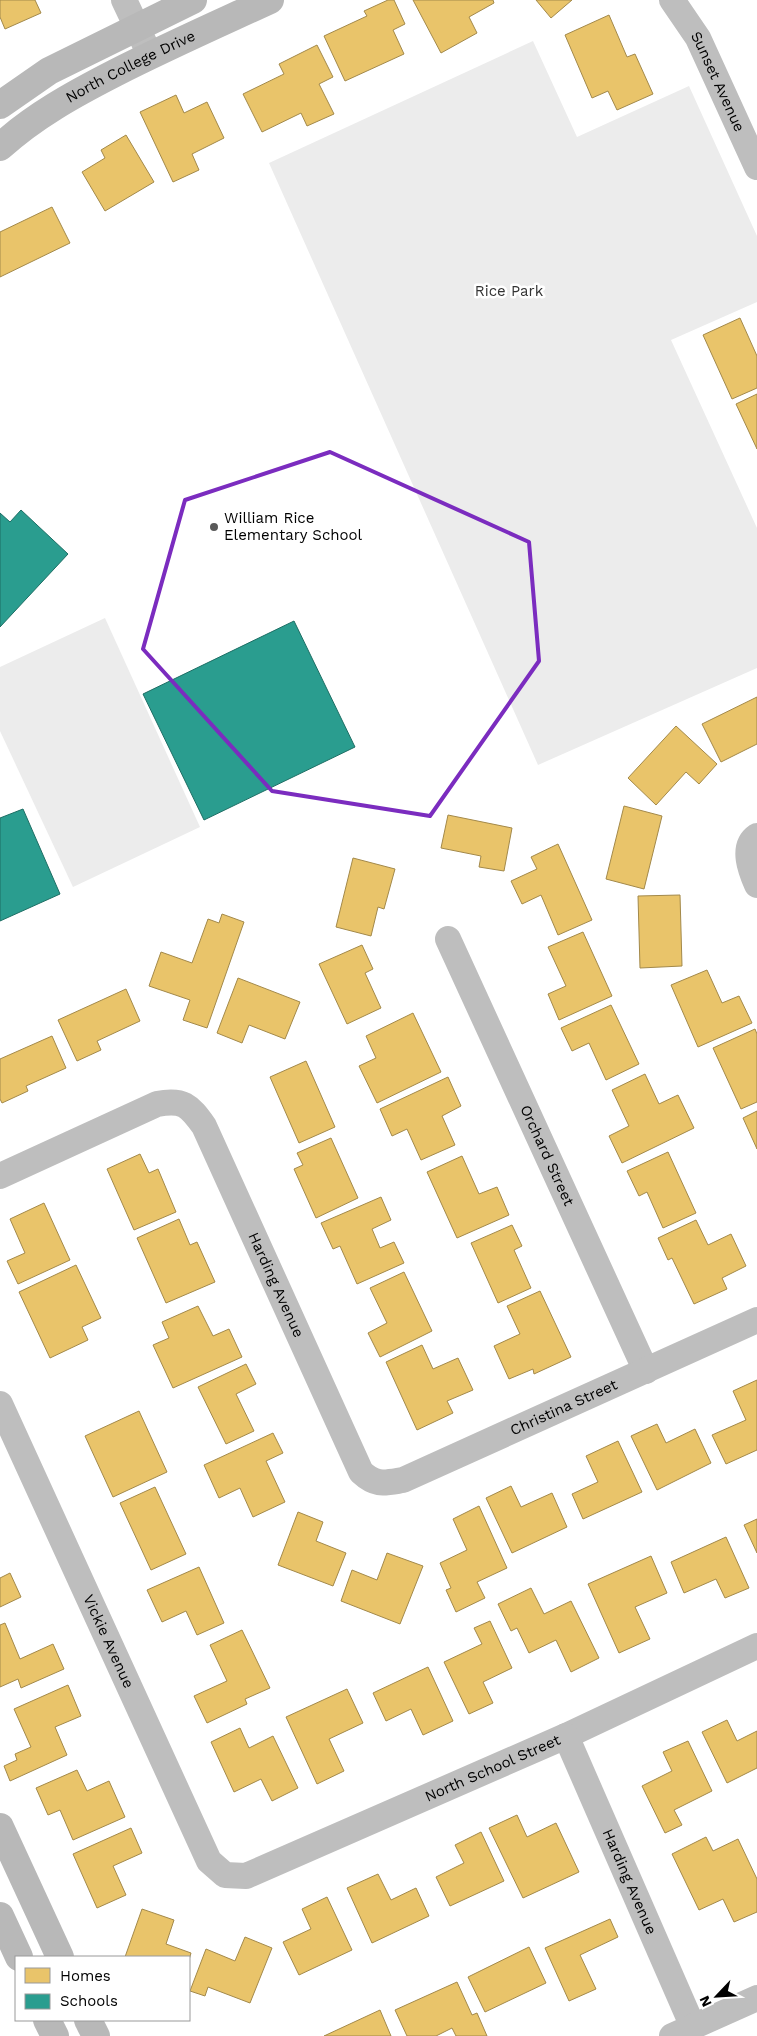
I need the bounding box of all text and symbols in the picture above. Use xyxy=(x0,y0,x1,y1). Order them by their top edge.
street label: North College Drive xyxy=(63,27,198,107)
street label: Sunset Avenue xyxy=(687,28,749,135)
park label: Rice Park xyxy=(475,282,544,300)
place label: William Rice Elementary School xyxy=(224,509,363,544)
marker: William Rice Elementary School xyxy=(208,521,220,533)
street label: Orchard Street xyxy=(516,1102,578,1209)
street label: Harding Avenue xyxy=(244,1229,308,1340)
street label: Christina Street xyxy=(507,1375,621,1439)
street label: Vickie Avenue xyxy=(79,1592,138,1691)
street label: North School Street xyxy=(422,1730,564,1806)
street label: Harding Avenue xyxy=(599,1826,661,1937)
legend xyxy=(15,1956,190,2021)
text: Homes xyxy=(60,1967,111,1985)
north arrow xyxy=(692,1971,742,2021)
text: Schools xyxy=(60,1992,118,2010)
text: N xyxy=(696,1993,715,2010)

